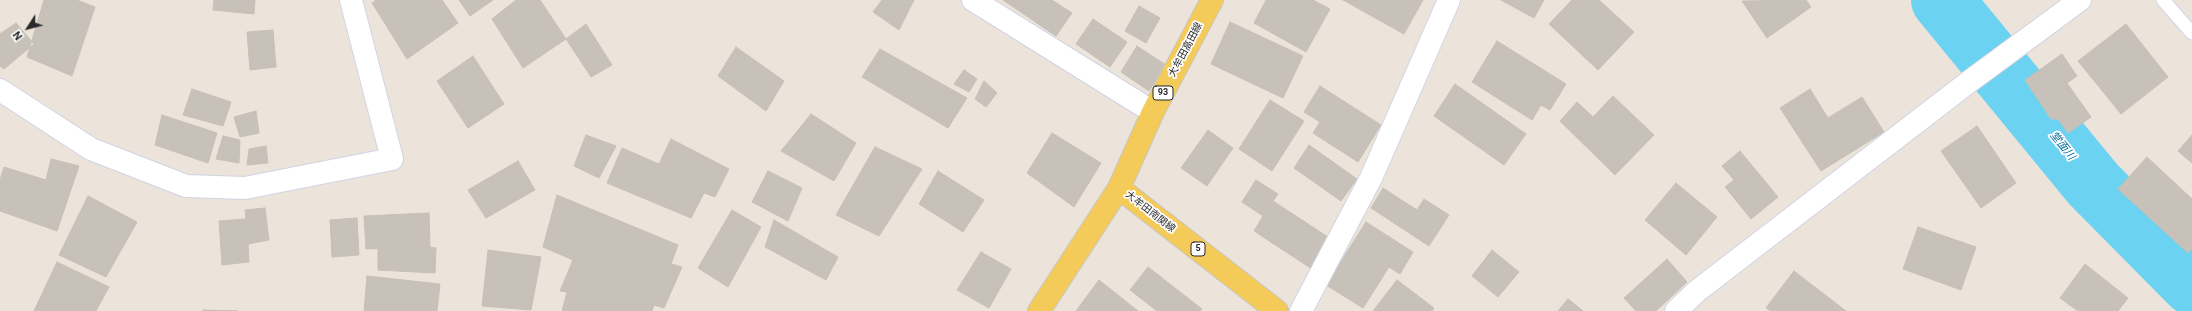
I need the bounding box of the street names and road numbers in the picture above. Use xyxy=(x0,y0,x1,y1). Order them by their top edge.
street label: 大牟田高田線 xyxy=(1167,21,1205,79)
road number: 93 xyxy=(1153,86,1173,100)
street label: 大牟田南関線 xyxy=(1123,189,1177,235)
road number: 5 xyxy=(1191,242,1205,256)

